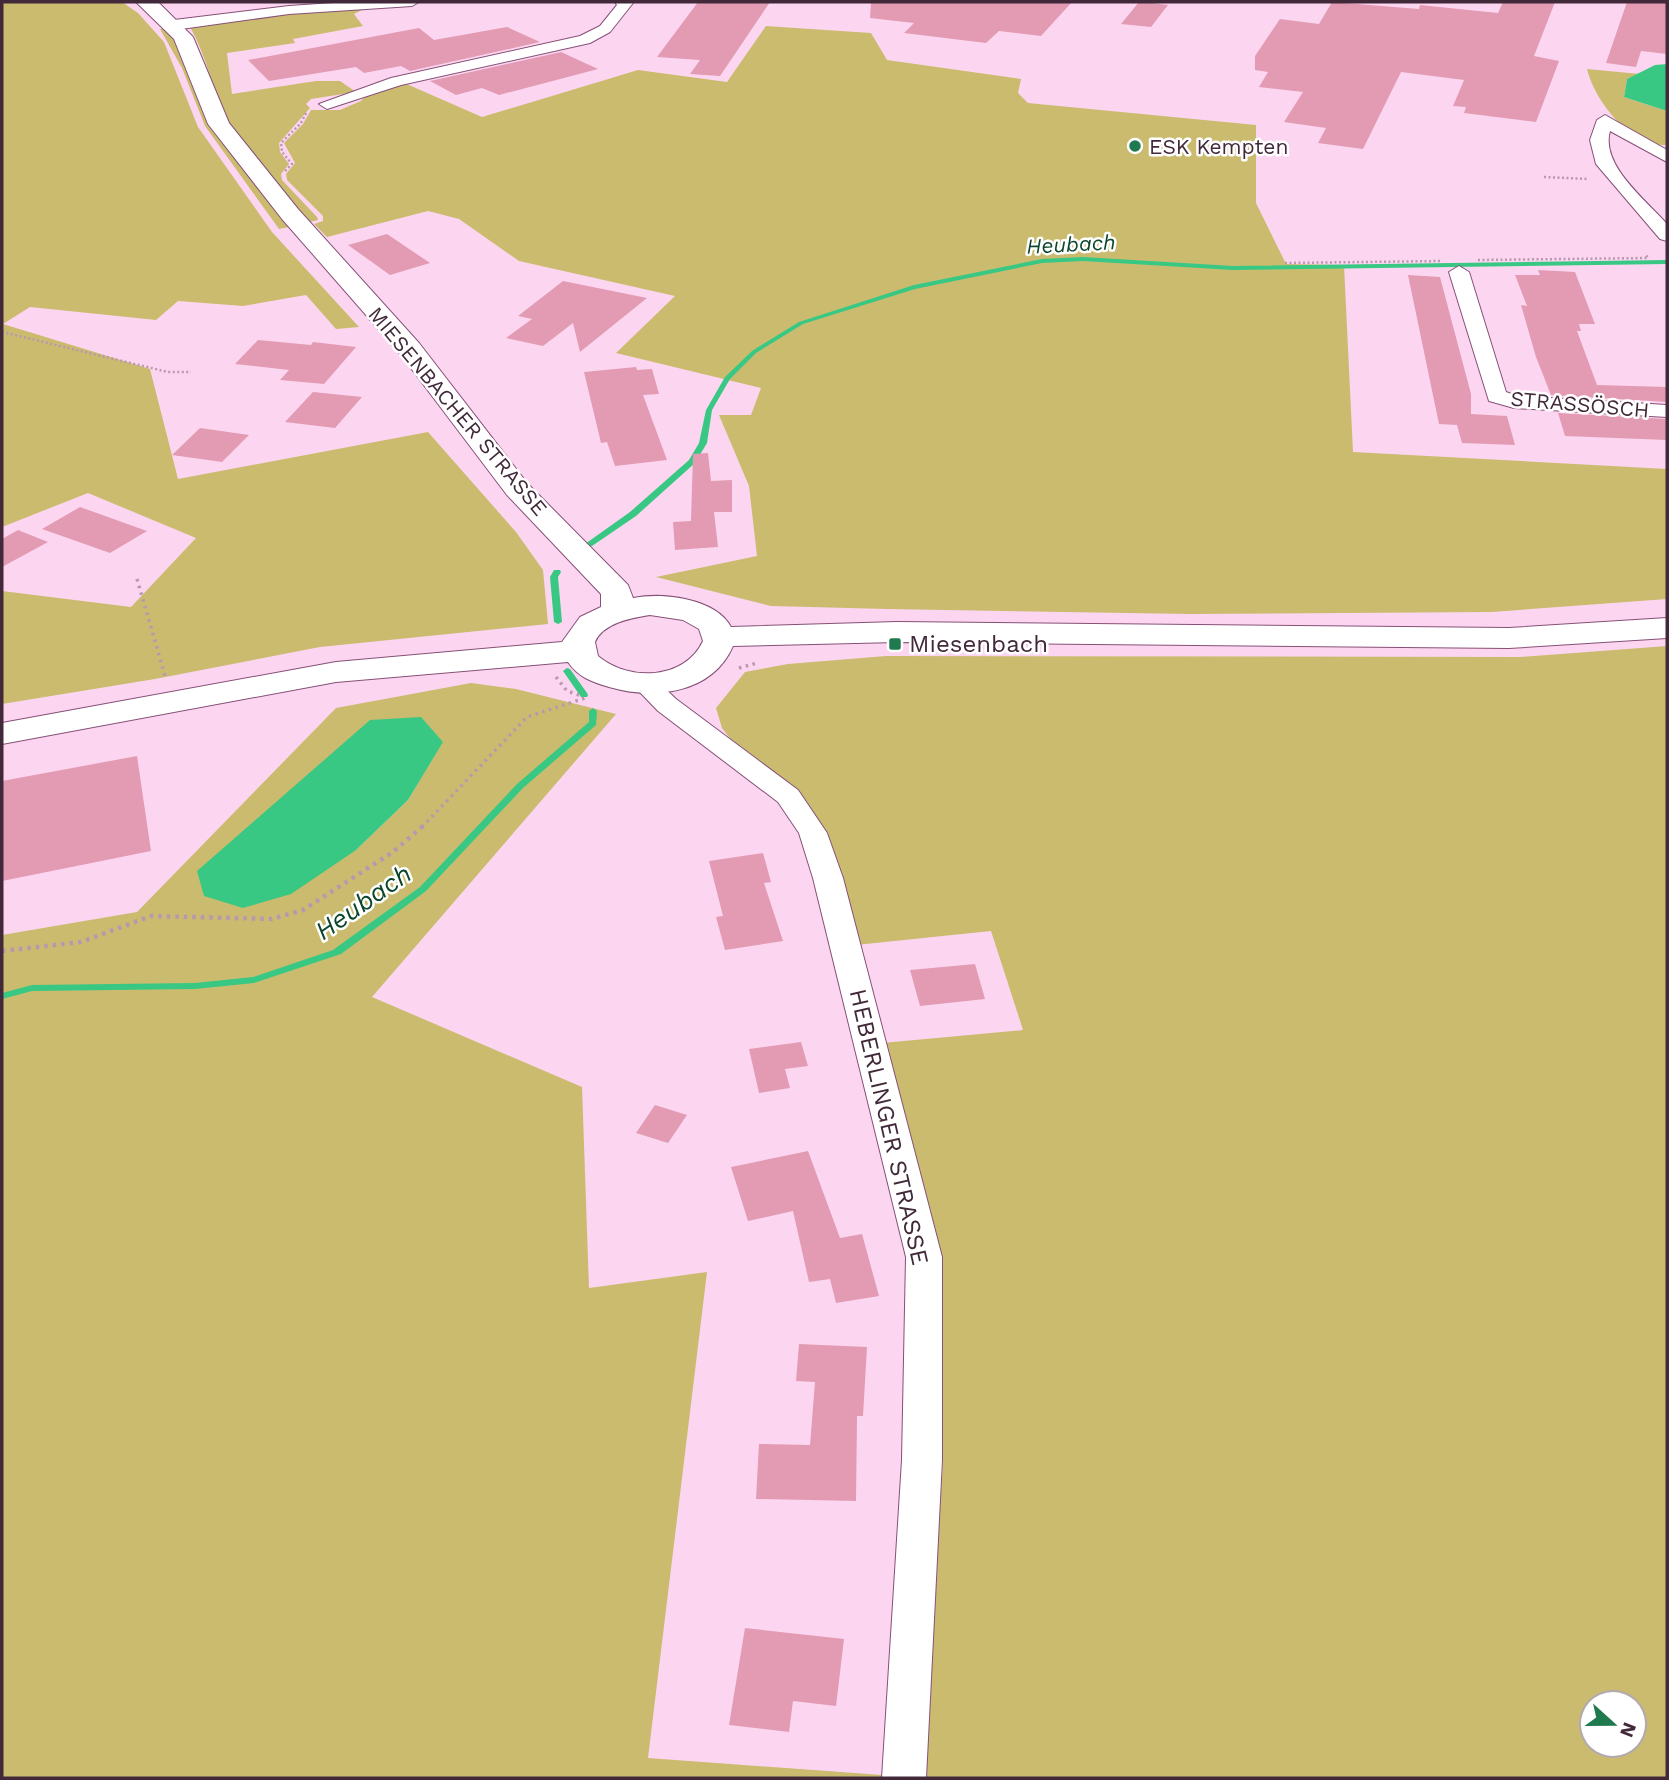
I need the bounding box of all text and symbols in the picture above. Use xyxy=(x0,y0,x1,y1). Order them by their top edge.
place label: ESK Kempten xyxy=(1149,134,1288,159)
marker: ESK Kempten xyxy=(1127,138,1143,154)
water label: Heubach xyxy=(1026,229,1116,259)
street label: MIESENBACHER STRASSE xyxy=(363,302,553,520)
street label: STRASSÖSCH xyxy=(1510,385,1650,423)
place label: Miesenbach xyxy=(909,630,1048,658)
marker: Miesenbach xyxy=(887,636,903,652)
water label: Heubach xyxy=(309,858,417,946)
street label: HEBERLINGER STRASSE xyxy=(844,986,934,1268)
north arrow xyxy=(1578,1689,1648,1759)
text: N xyxy=(1615,1719,1642,1741)

